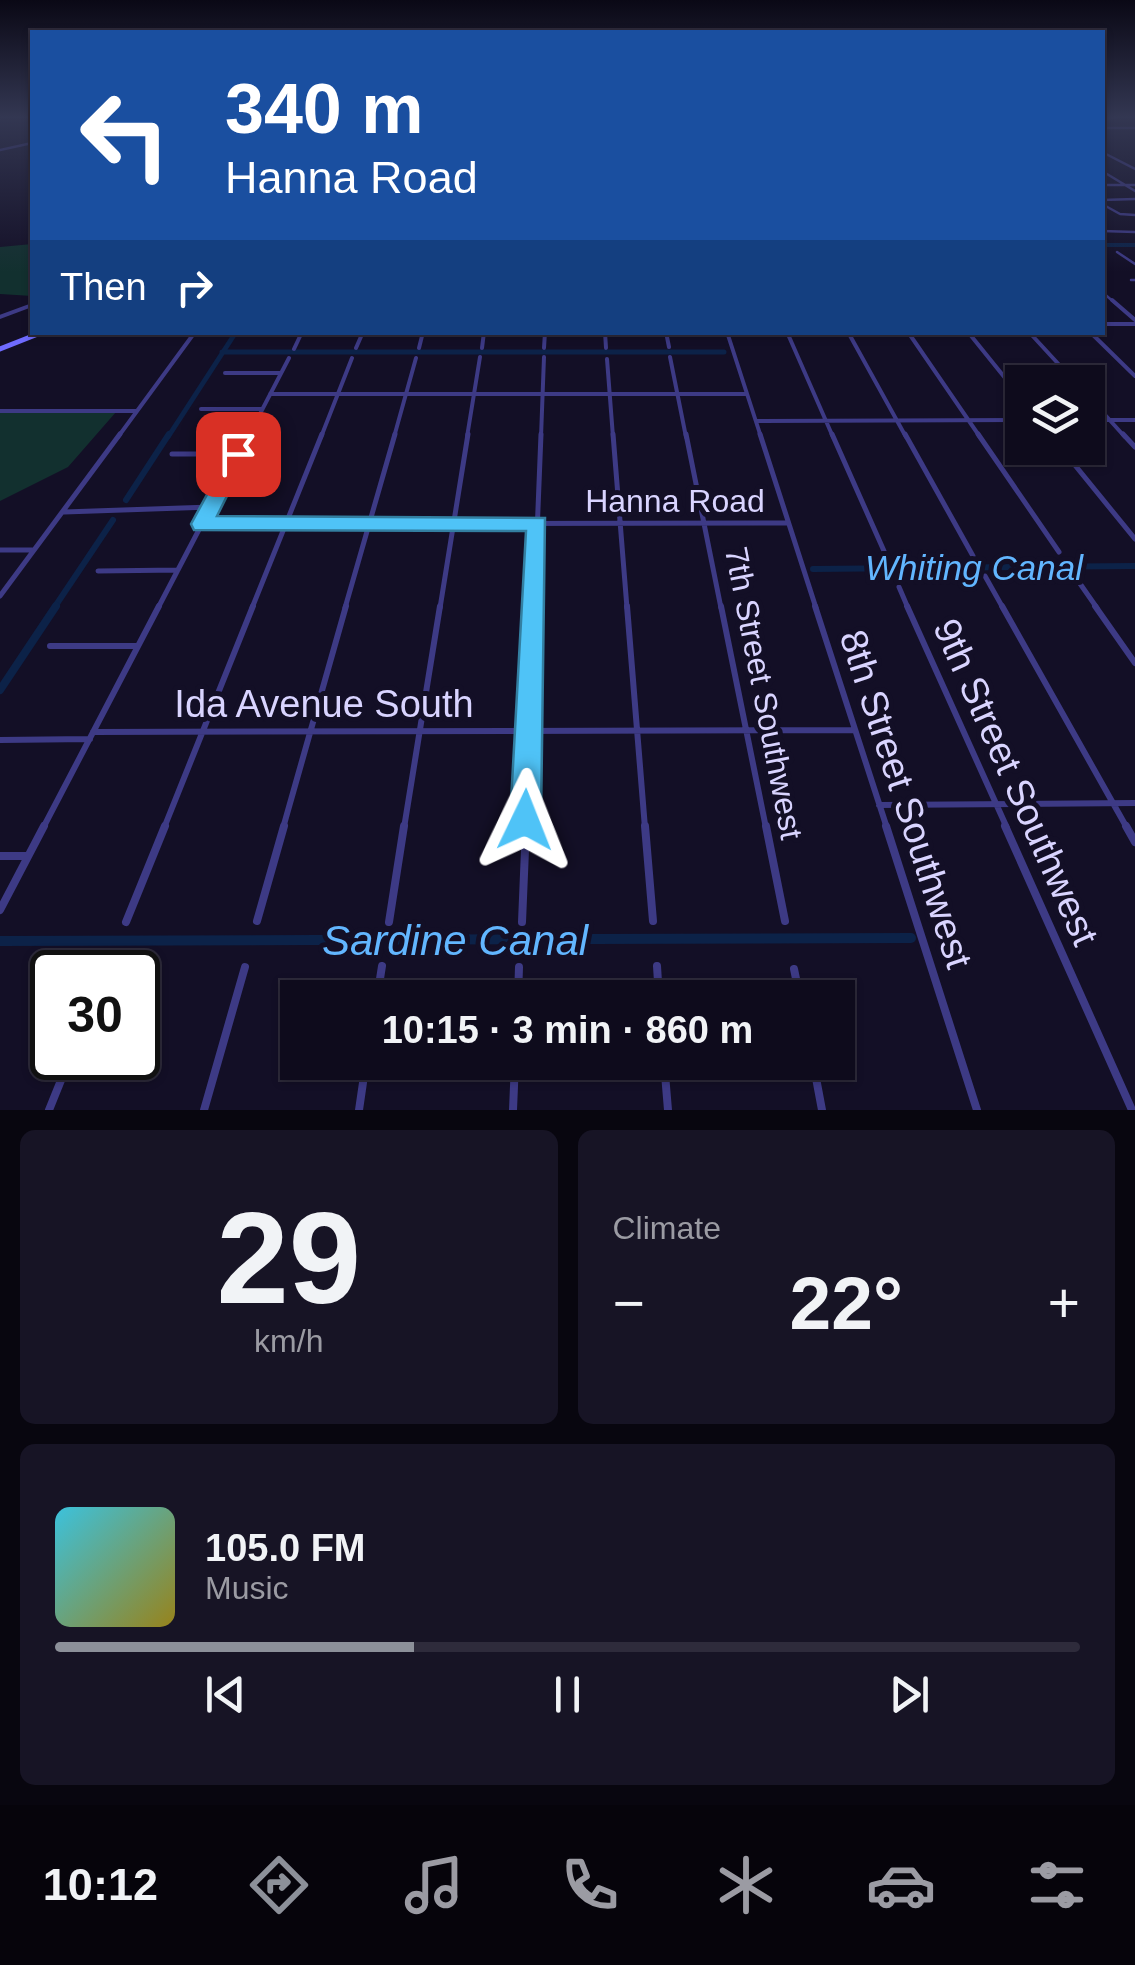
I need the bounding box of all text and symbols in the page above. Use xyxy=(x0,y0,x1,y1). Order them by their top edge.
icon: left xyxy=(60,70,190,200)
text: 340 m xyxy=(225,70,423,148)
text: Hanna Road xyxy=(225,152,478,203)
icon: right xyxy=(167,260,222,315)
text: Then xyxy=(60,266,147,308)
map controls xyxy=(1005,365,1105,465)
button: layers xyxy=(1005,365,1105,465)
pin xyxy=(196,412,281,497)
icon: arrive xyxy=(211,427,266,482)
street label: Hanna Road xyxy=(585,483,765,519)
street label: 7th Street Southwest xyxy=(718,544,810,842)
water label: Whiting Canal xyxy=(865,548,1084,587)
street label: 9th Street Southwest xyxy=(925,612,1107,952)
street label: 8th Street Southwest xyxy=(832,625,981,974)
street label: Ida Avenue South xyxy=(174,683,474,725)
position arrow xyxy=(473,768,577,872)
water label: Sardine Canal xyxy=(322,917,590,964)
speed limit sign: 30 xyxy=(30,950,160,1080)
text: 10:15 · 3 min · 860 m xyxy=(382,1009,753,1051)
text: 29 xyxy=(216,1185,361,1331)
text: Climate xyxy=(613,1210,721,1246)
text: 22° xyxy=(790,1261,903,1345)
text: − xyxy=(613,1272,645,1334)
text: + xyxy=(1048,1272,1080,1334)
text: km/h xyxy=(254,1323,323,1359)
text: 105.0 FM xyxy=(205,1527,366,1569)
text: Music xyxy=(205,1570,289,1606)
icon: previous xyxy=(198,1667,253,1722)
icon: pause xyxy=(540,1667,595,1722)
icon: next xyxy=(882,1667,937,1722)
icon: directions xyxy=(244,1850,314,1920)
icon: music xyxy=(399,1850,469,1920)
icon: phone xyxy=(555,1850,625,1920)
icon: climate xyxy=(711,1850,781,1920)
icon: car xyxy=(866,1850,936,1920)
icon: filters xyxy=(1022,1850,1092,1920)
text: 10:12 xyxy=(43,1859,158,1910)

